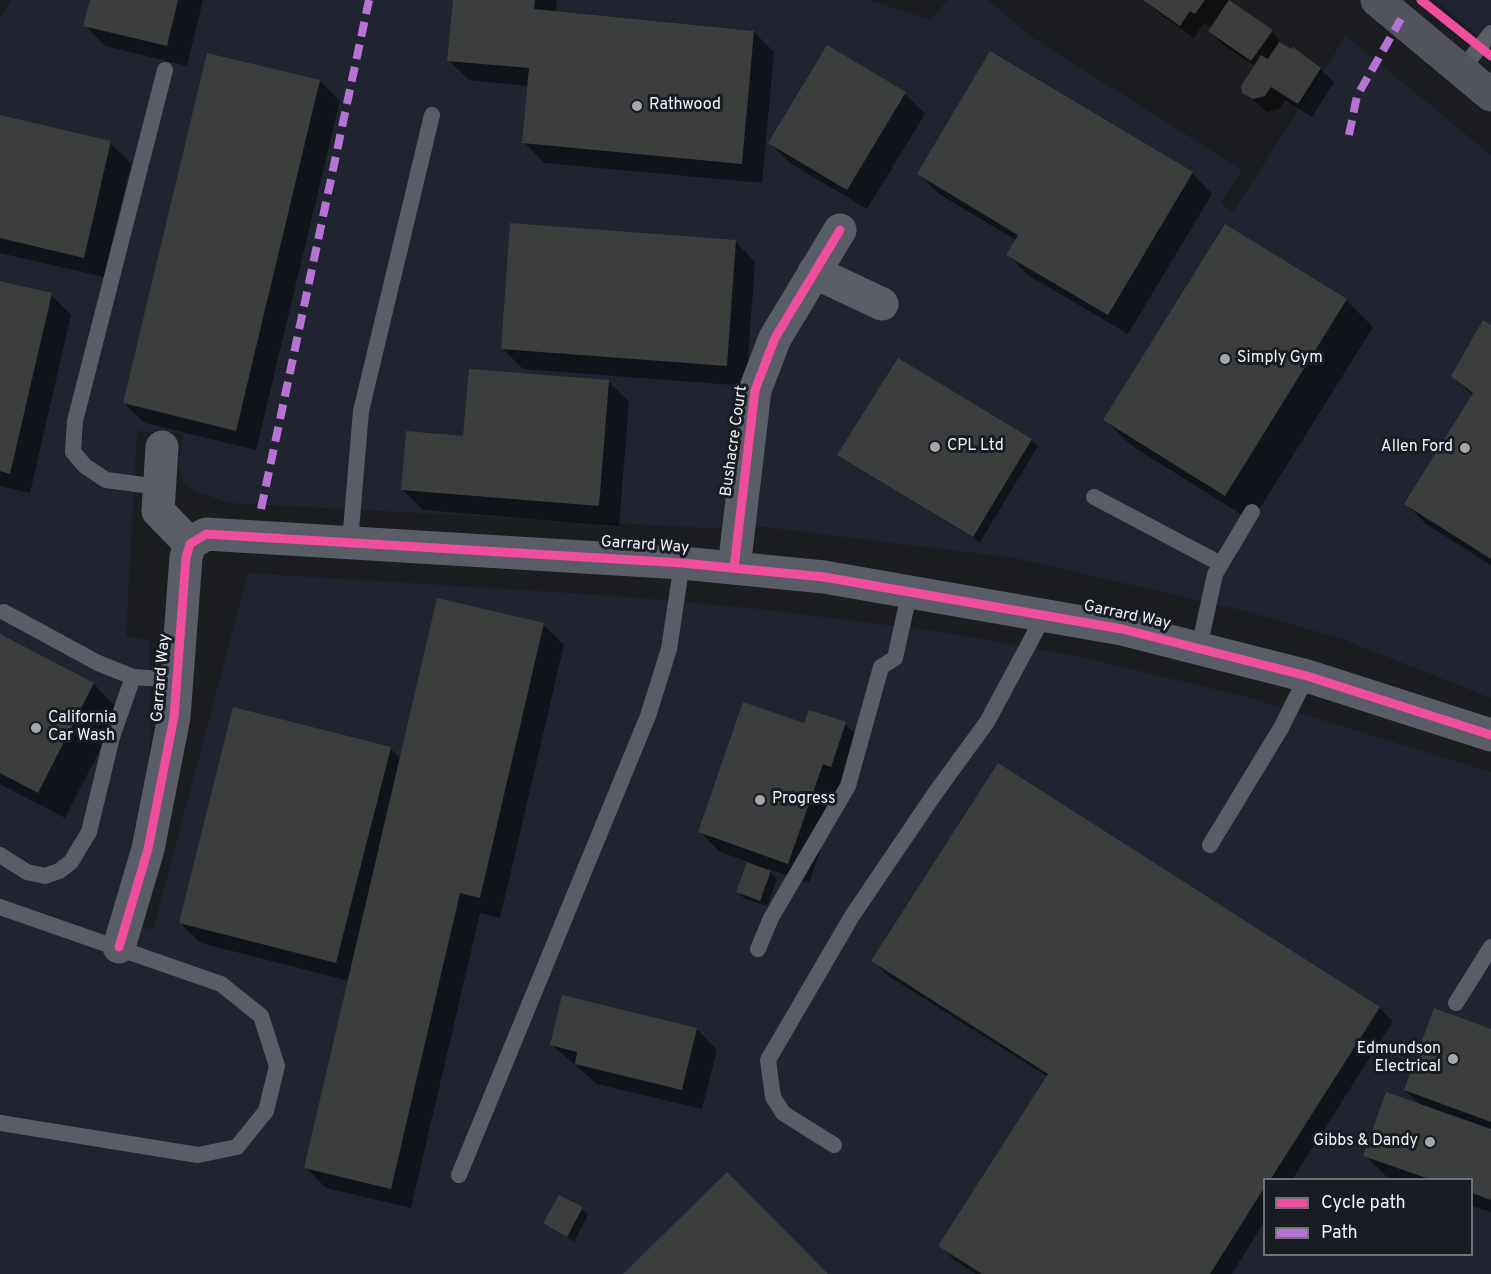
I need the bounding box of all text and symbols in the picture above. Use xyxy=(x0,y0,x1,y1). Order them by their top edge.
place label: Rathwood xyxy=(649,96,721,116)
marker: Rathwood xyxy=(630,99,644,113)
place label: Simply Gym xyxy=(1237,349,1323,369)
marker: Simply Gym xyxy=(1218,352,1232,366)
street label: Bushacre Court xyxy=(718,384,752,498)
place label: CPL Ltd xyxy=(947,437,1004,457)
place label: Allen Ford xyxy=(1381,438,1453,458)
marker: CPL Ltd xyxy=(928,440,942,454)
marker: Allen Ford xyxy=(1458,441,1472,455)
street label: Garrard Way xyxy=(600,533,690,559)
street label: Garrard Way xyxy=(1082,597,1172,635)
street label: Garrard Way xyxy=(149,633,175,723)
place label: California Car Wash xyxy=(48,709,116,747)
marker: California Car Wash xyxy=(29,721,43,735)
place label: Progress xyxy=(772,790,835,810)
marker: Progress xyxy=(753,793,767,807)
place label: Edmundson Electrical xyxy=(1357,1040,1441,1078)
marker: Edmundson Electrical xyxy=(1446,1052,1460,1066)
place label: Gibbs & Dandy xyxy=(1313,1132,1418,1152)
marker: Gibbs & Dandy xyxy=(1423,1135,1437,1149)
legend xyxy=(1263,1178,1473,1256)
text: Cycle path xyxy=(1321,1192,1406,1215)
text: Path xyxy=(1321,1222,1358,1245)

